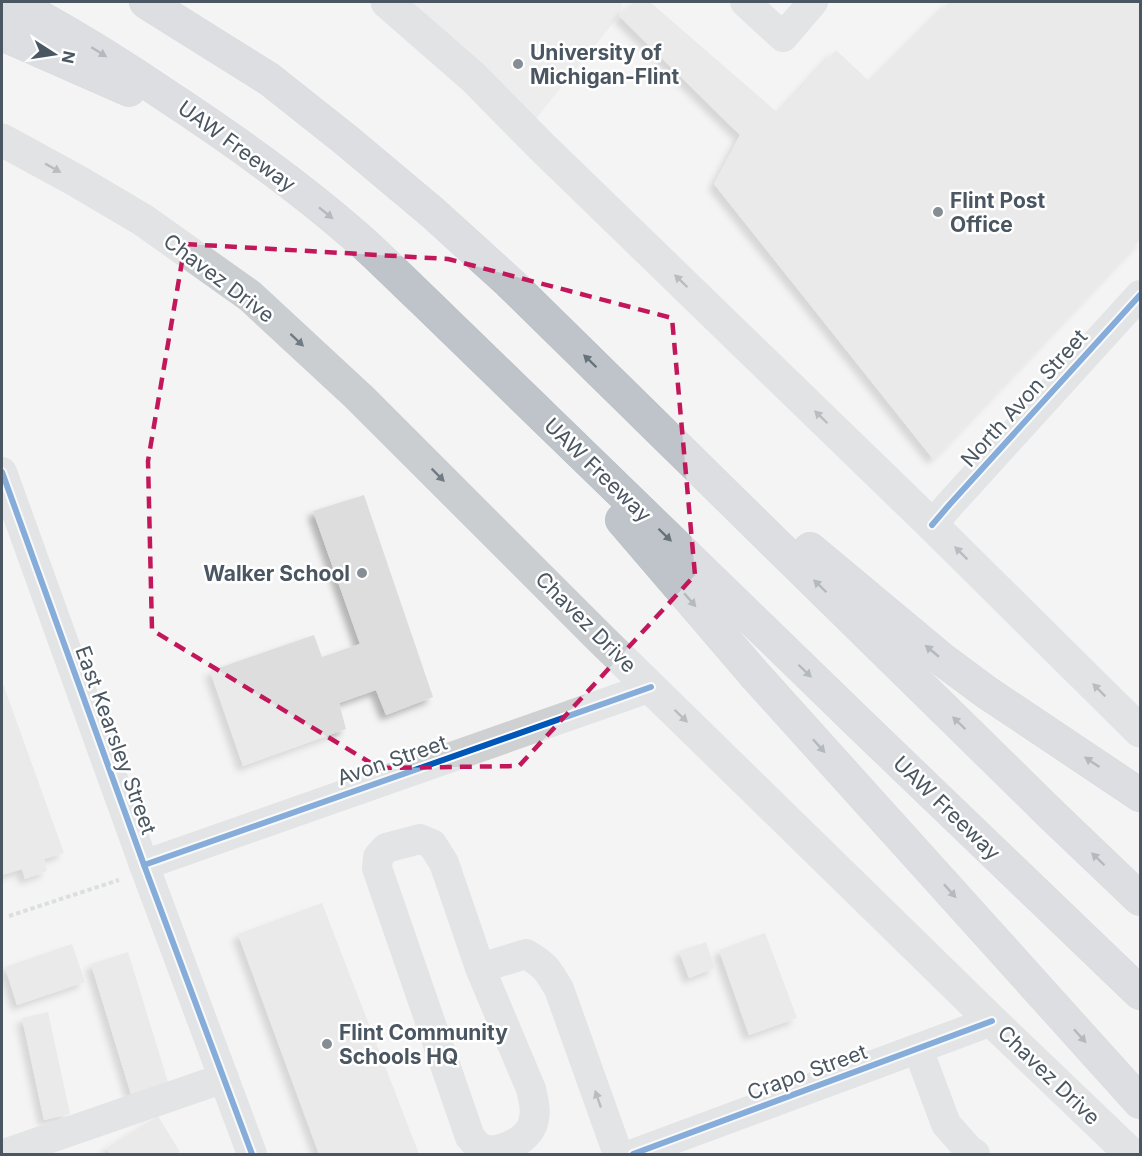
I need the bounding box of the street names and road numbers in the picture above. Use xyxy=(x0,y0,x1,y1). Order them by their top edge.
street label: UAW Freeway xyxy=(173,95,301,197)
street label: Chavez Drive xyxy=(159,228,279,328)
street label: North Avon Street xyxy=(956,324,1092,472)
street label: UAW Freeway xyxy=(539,413,657,527)
street label: Chavez Drive xyxy=(530,566,642,678)
street label: East Kearsley Street xyxy=(70,642,162,838)
street label: Avon Street xyxy=(334,729,450,790)
street label: UAW Freeway xyxy=(888,751,1006,865)
street label: Chavez Drive xyxy=(993,1020,1105,1130)
street label: Crapo Street xyxy=(744,1039,870,1105)

